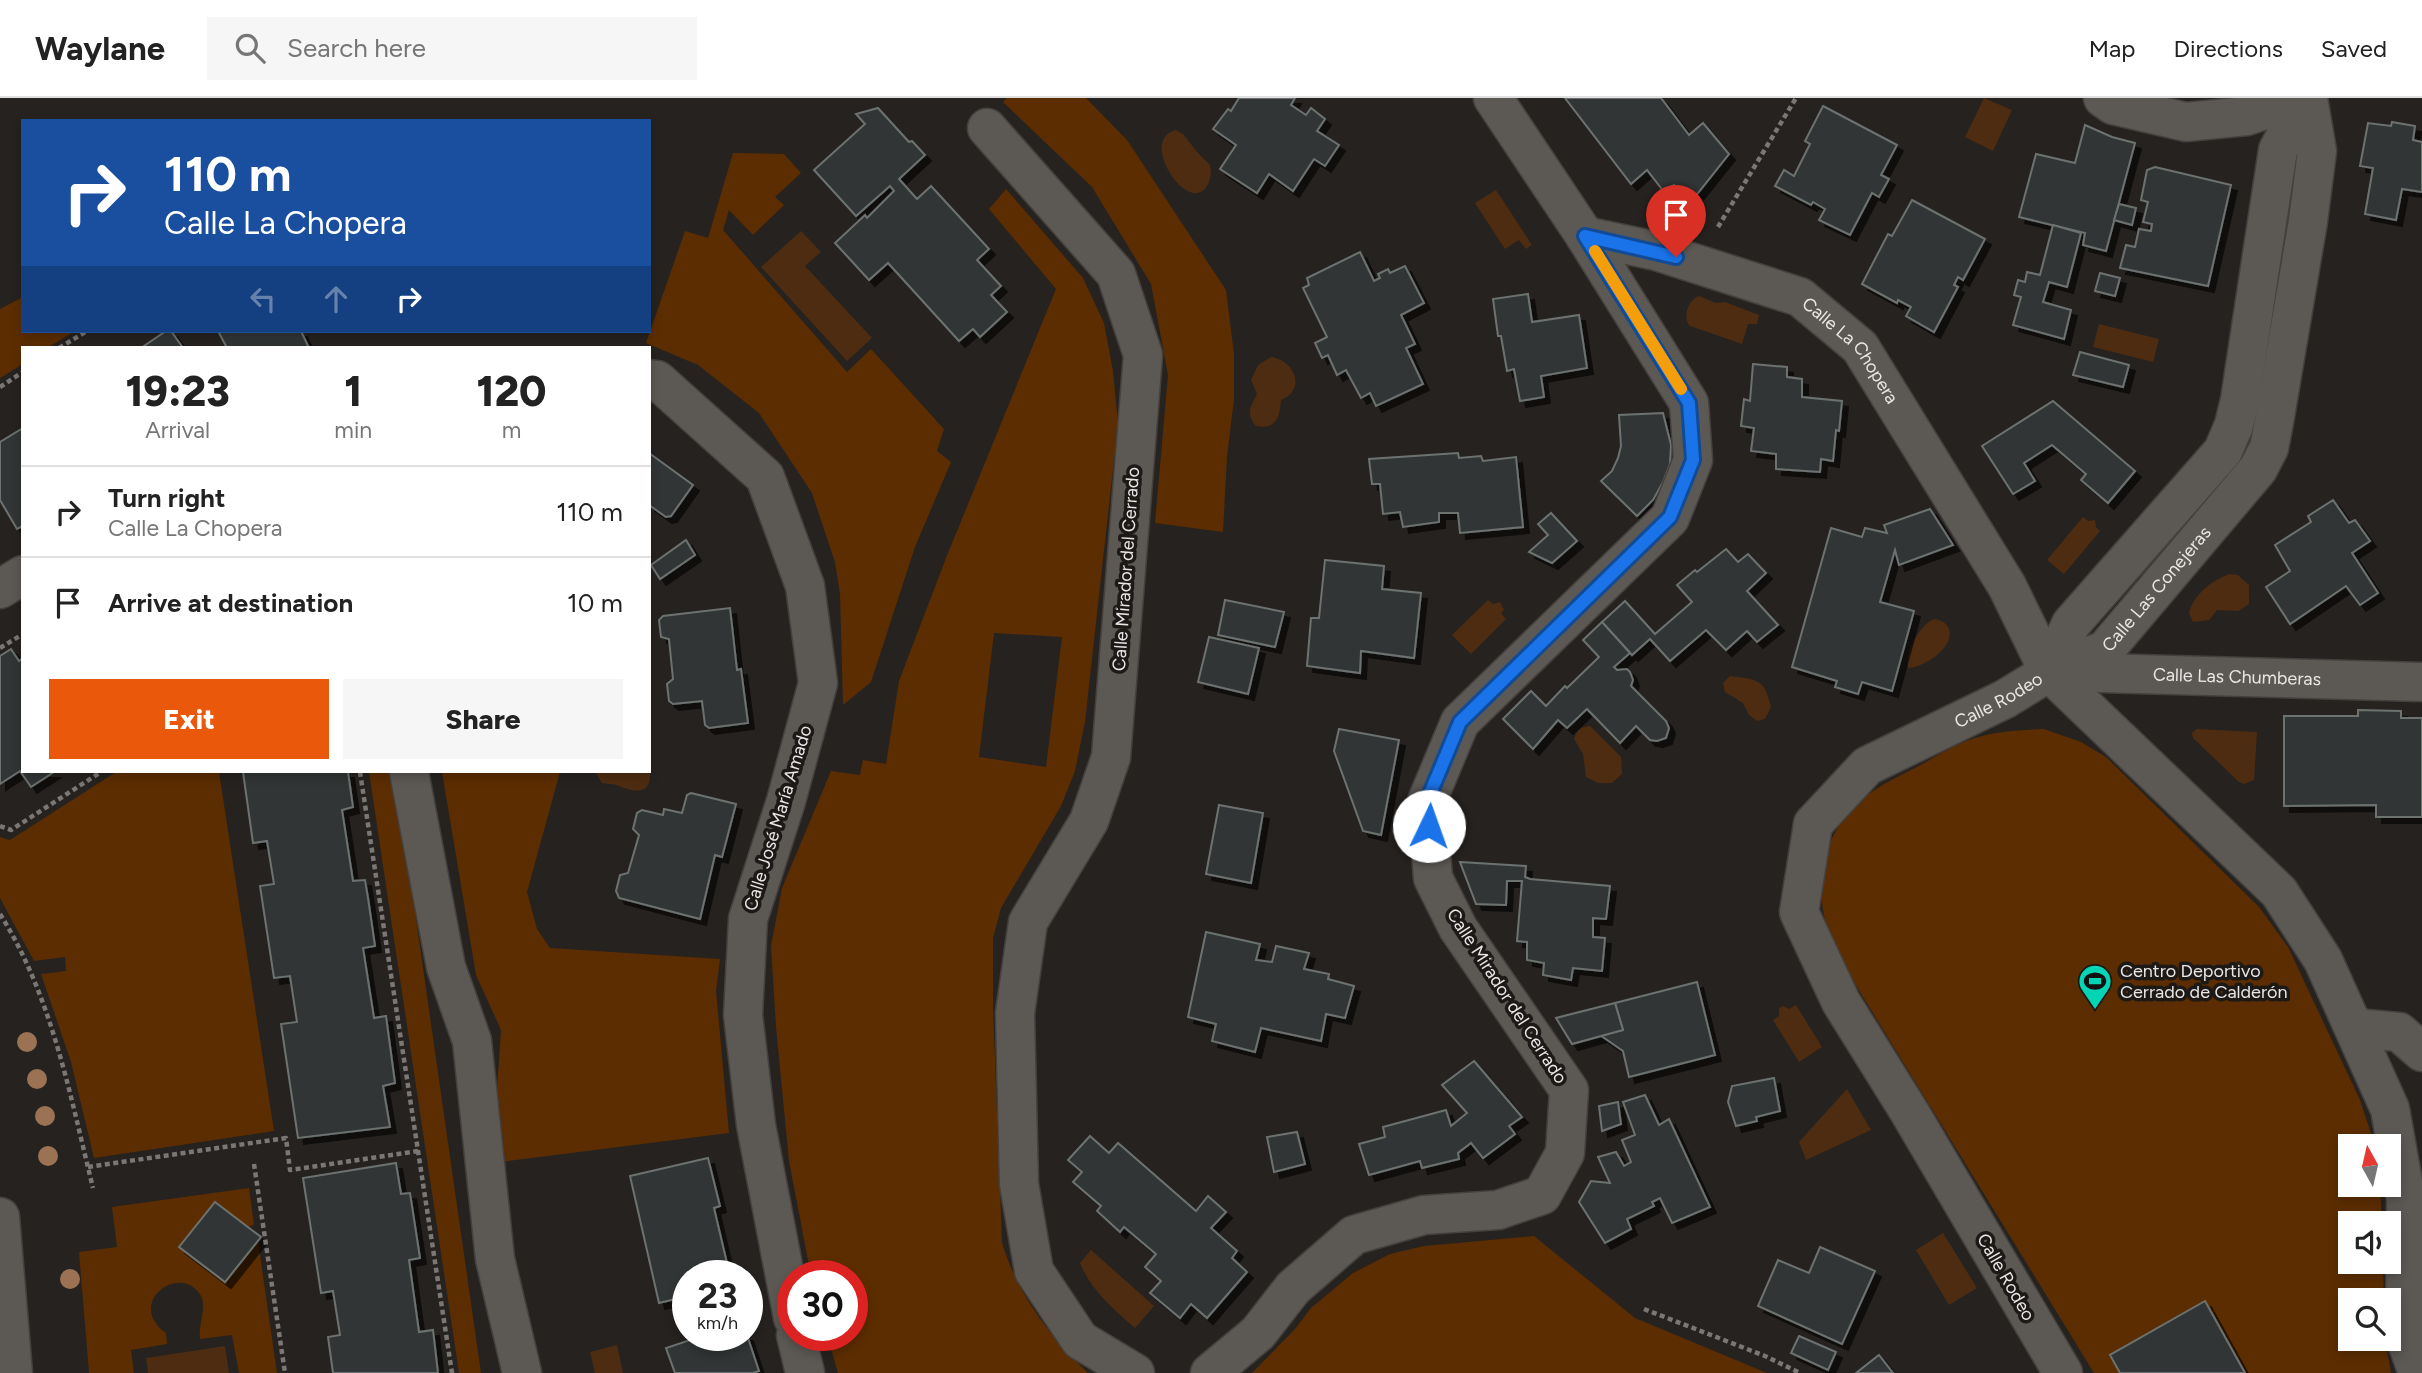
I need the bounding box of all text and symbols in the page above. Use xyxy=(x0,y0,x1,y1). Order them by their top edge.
search box xyxy=(207,17,697,80)
text: Waylane xyxy=(35,29,165,68)
icon: search xyxy=(231,29,269,67)
text: Search here xyxy=(287,32,426,64)
text: Map xyxy=(2089,34,2135,63)
text: Directions xyxy=(2173,34,2283,63)
text: Saved xyxy=(2321,34,2387,63)
text: 110 m xyxy=(164,144,292,203)
icon: right xyxy=(49,147,140,238)
pin xyxy=(1646,185,1706,257)
icon: arrive xyxy=(1657,196,1695,234)
text: Calle La Chopera xyxy=(164,204,407,242)
icon: left xyxy=(244,280,282,318)
icon: ahead xyxy=(317,280,355,318)
icon: right xyxy=(390,280,428,318)
street label: Calle La Chopera xyxy=(1798,292,1903,408)
text: 19:23 xyxy=(125,366,230,417)
text: 1 xyxy=(344,366,362,417)
text: 120 xyxy=(477,366,547,417)
text: Arrival xyxy=(145,416,210,444)
text: min xyxy=(334,416,372,444)
text: m xyxy=(502,416,521,444)
street label: Calle Mirador del Cerrado xyxy=(1108,466,1144,672)
text: Turn right xyxy=(108,482,225,514)
icon: right xyxy=(49,493,87,531)
text: 110 m xyxy=(556,496,623,528)
text: Calle La Chopera xyxy=(108,514,282,542)
street label: Calle Las Conejeras xyxy=(2097,522,2216,656)
icon: arrive xyxy=(49,584,87,622)
text: Arrive at destination xyxy=(108,587,353,619)
text: 10 m xyxy=(567,587,623,619)
street label: Calle Las Chumberas xyxy=(2153,663,2321,690)
street label: Calle Rodeo xyxy=(1951,668,2047,733)
button: Exit xyxy=(49,679,329,759)
button: Share xyxy=(343,679,623,759)
street label: Calle José María Amado xyxy=(739,723,817,913)
position arrow xyxy=(1392,789,1466,863)
street label: Calle Mirador del Cerrado xyxy=(1442,904,1572,1088)
place label: Centro Deportivo Cerrado de Calderón xyxy=(2120,960,2287,1003)
sports icon: Centro Deportivo Cerrado de Calderón xyxy=(2076,962,2114,1011)
north arrow xyxy=(2338,1134,2401,1197)
map controls xyxy=(2338,1134,2401,1351)
button: sound xyxy=(2338,1211,2401,1274)
street label: Calle Rodeo xyxy=(1972,1230,2040,1324)
speed limit sign: 30 xyxy=(777,1260,868,1351)
text: 23 xyxy=(698,1275,737,1317)
button: search xyxy=(2338,1288,2401,1351)
text: km/h xyxy=(697,1312,738,1334)

